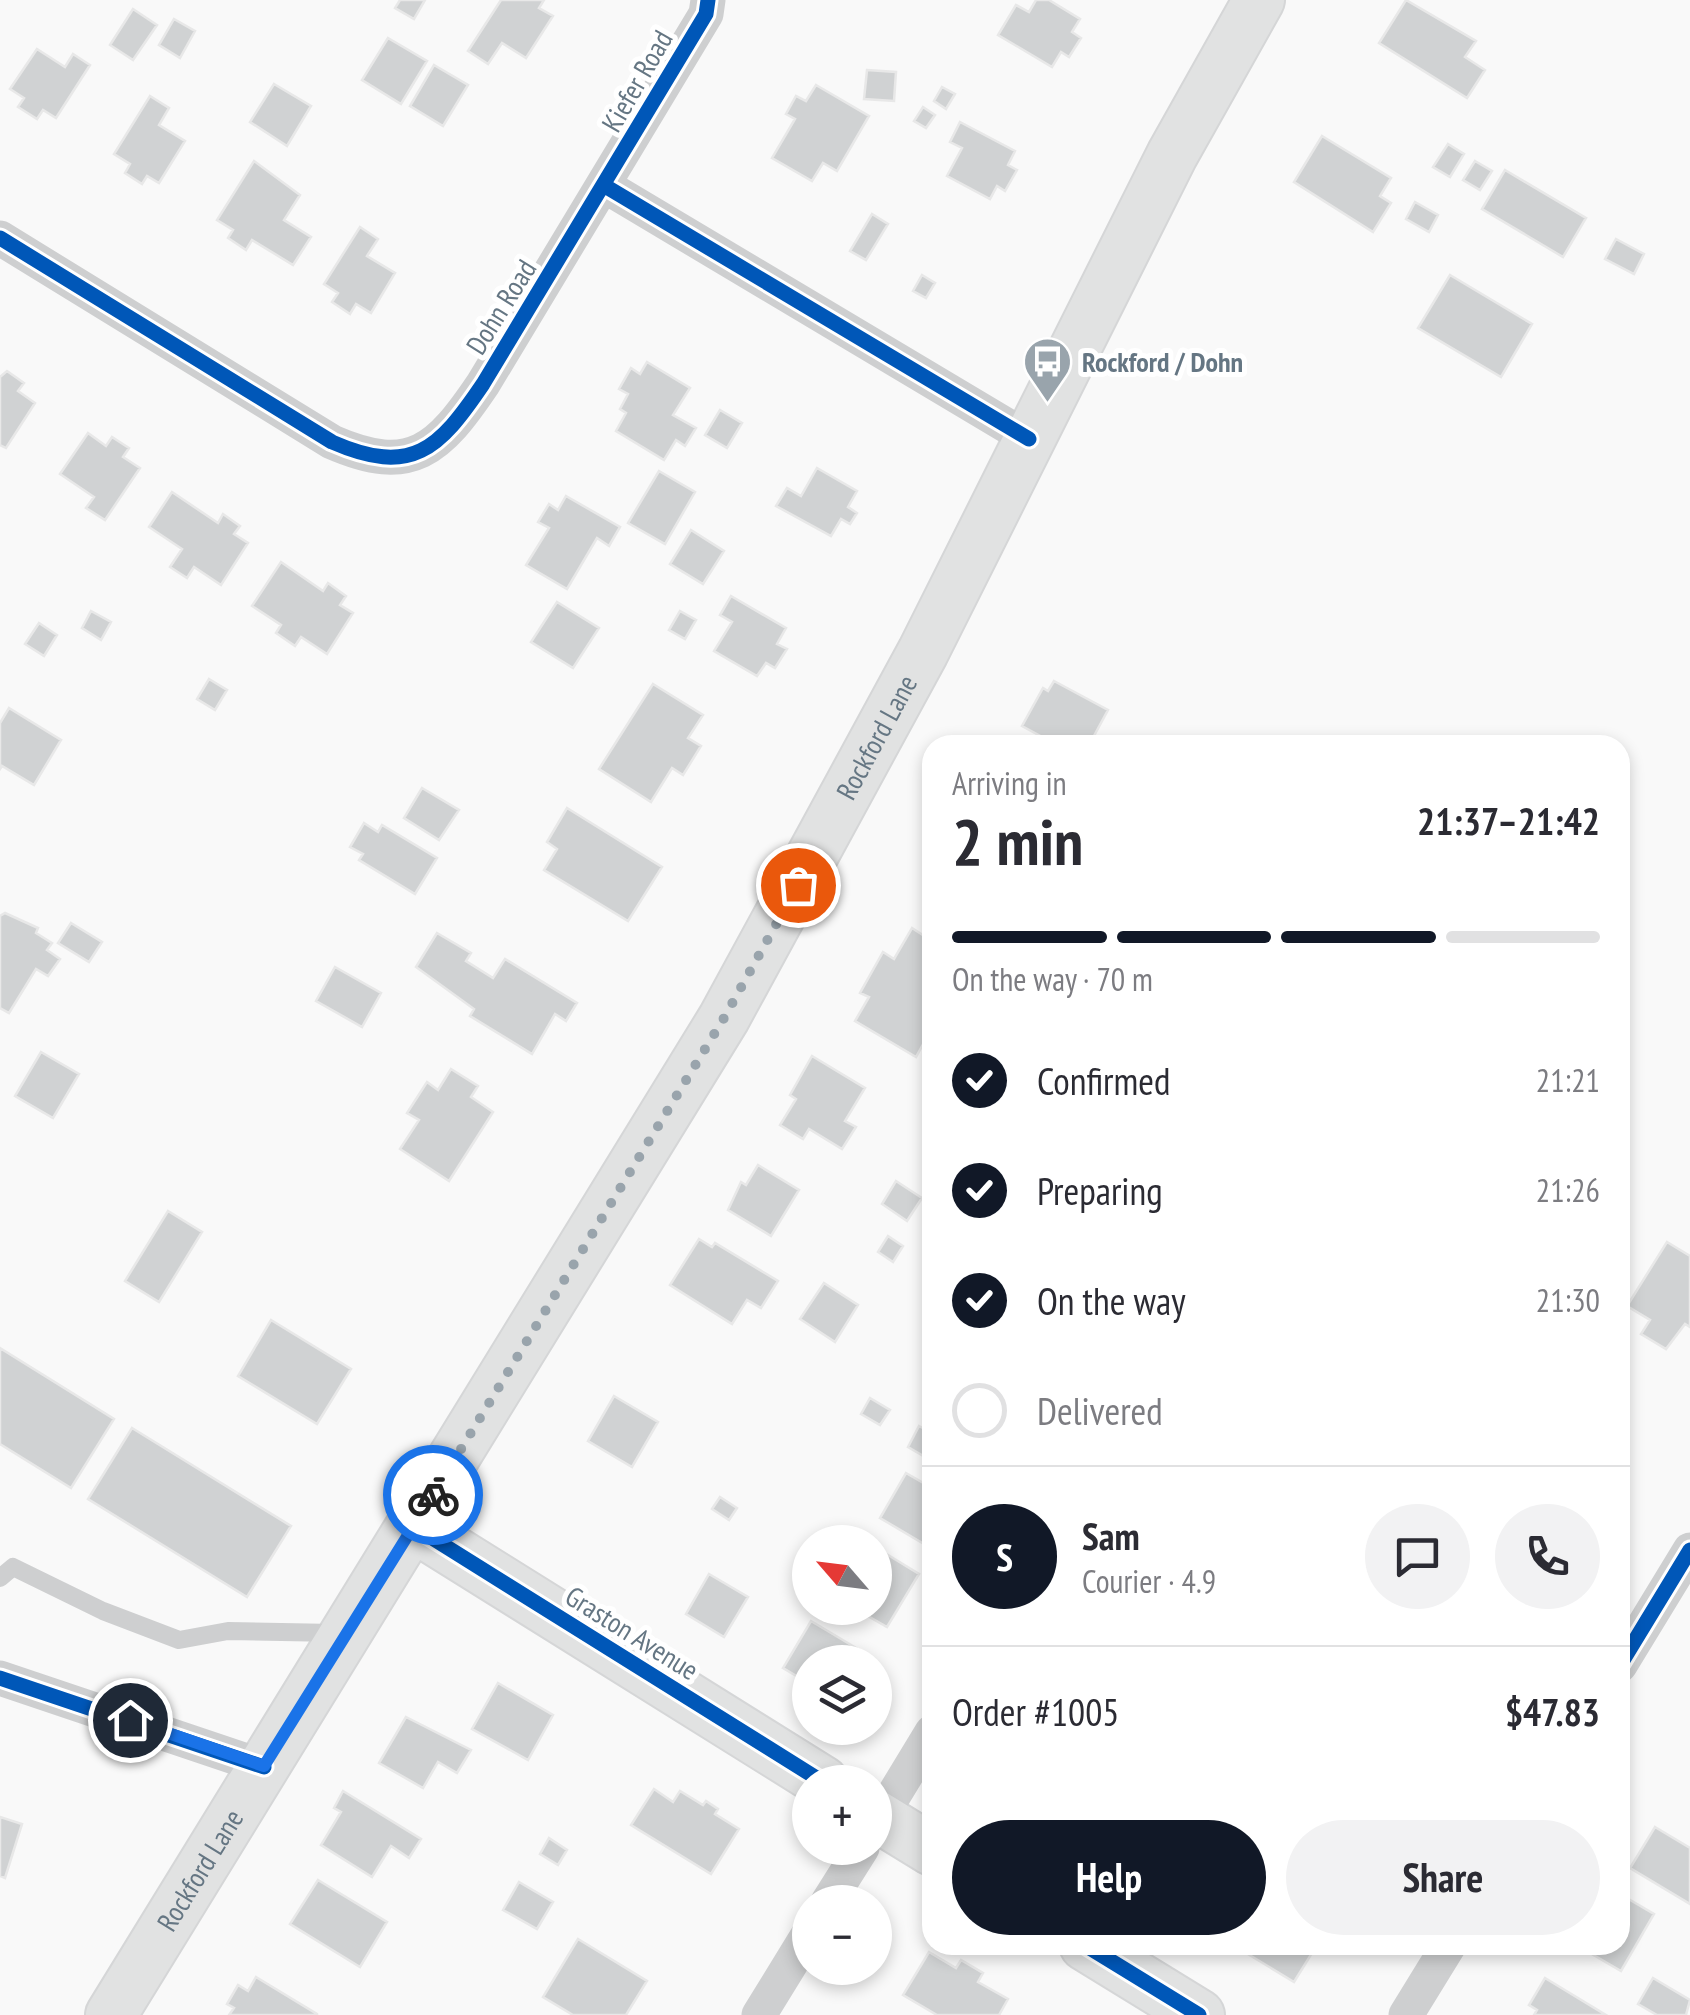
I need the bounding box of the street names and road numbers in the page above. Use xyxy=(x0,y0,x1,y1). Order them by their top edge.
street label: Kiefer Road xyxy=(593,23,680,138)
street label: Dohn Road xyxy=(457,252,544,361)
street label: Rockford Lane xyxy=(827,668,925,806)
street label: Graston Avenue xyxy=(559,1577,706,1688)
street label: Rockford Lane xyxy=(148,1802,251,1938)

